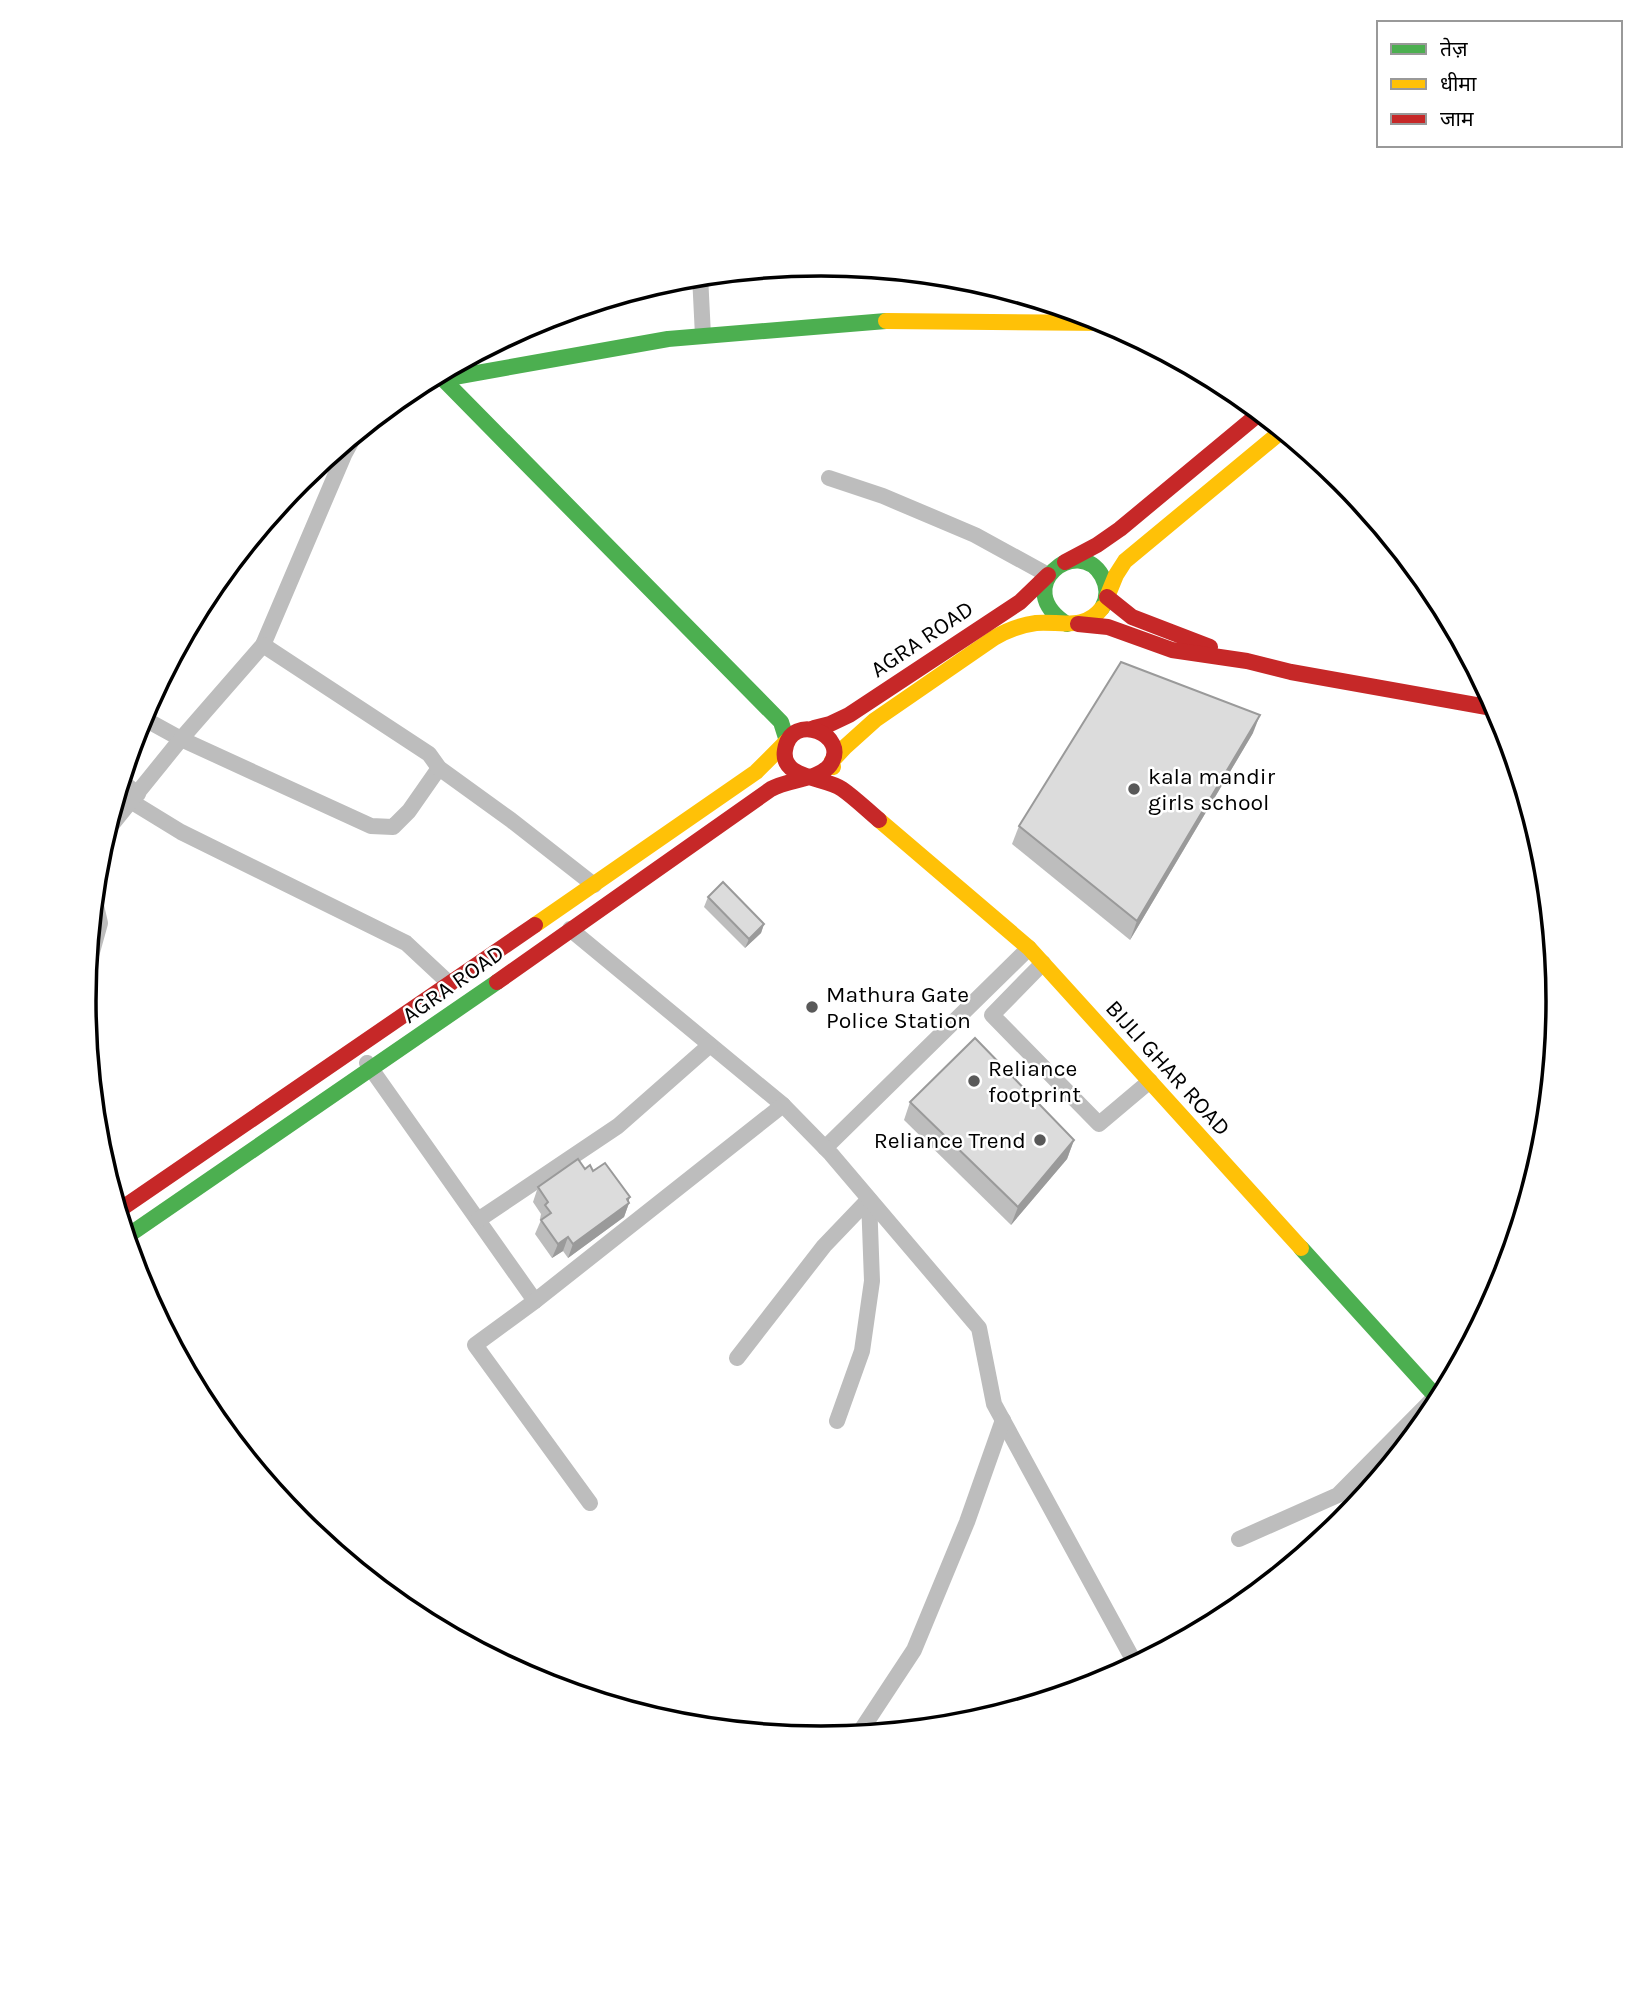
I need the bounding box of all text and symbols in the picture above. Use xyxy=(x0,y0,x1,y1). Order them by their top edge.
legend xyxy=(1377,21,1622,147)
text: तेज़ xyxy=(1440,37,1468,61)
text: धीमा xyxy=(1440,72,1477,96)
text: जाम xyxy=(1440,107,1474,131)
street label: AGRA ROAD xyxy=(865,595,979,683)
place label: kala mandir girls school xyxy=(1148,763,1276,816)
marker: kala mandir girls school xyxy=(1126,781,1142,797)
street label: AGRA ROAD xyxy=(397,939,509,1029)
place label: Mathura Gate Police Station xyxy=(826,981,971,1034)
street label: BIJLI GHAR ROAD xyxy=(1100,995,1236,1141)
marker: Mathura Gate Police Station xyxy=(804,999,820,1015)
place label: Reliance footprint xyxy=(988,1055,1081,1108)
marker: Reliance footprint xyxy=(966,1073,982,1089)
place label: Reliance Trend xyxy=(874,1127,1026,1154)
marker: Reliance Trend xyxy=(1032,1132,1048,1148)

